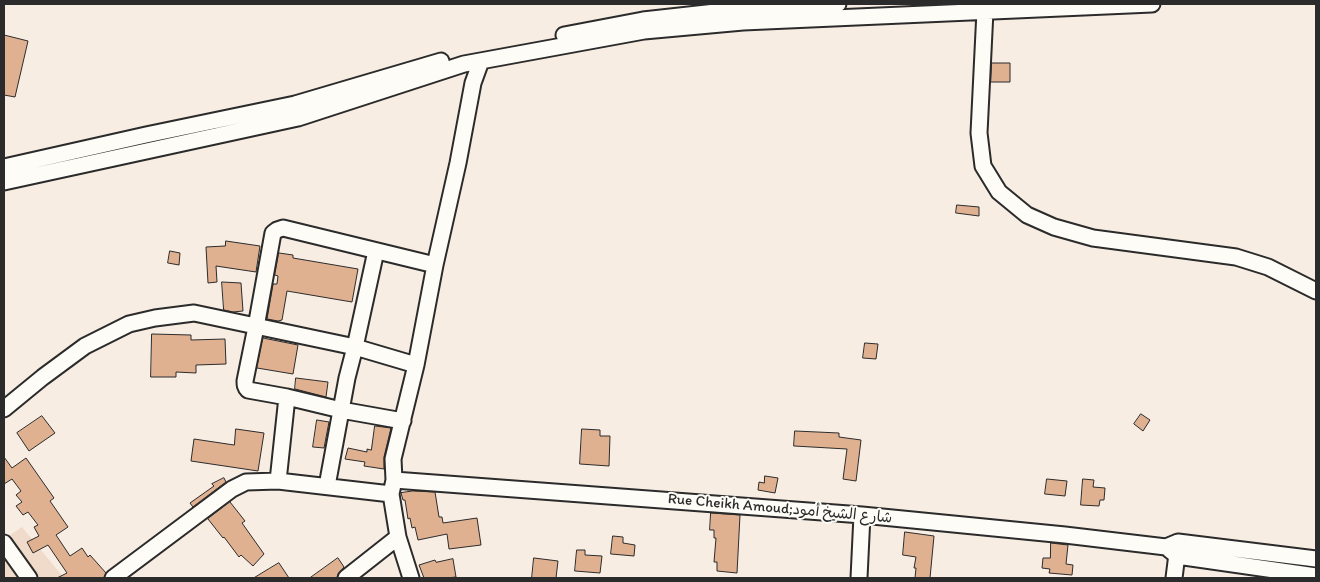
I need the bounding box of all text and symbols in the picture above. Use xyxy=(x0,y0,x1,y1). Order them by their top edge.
street label: Rue Cheikh Amoud;شارع الشيخ أمود xyxy=(667,490,893,528)

